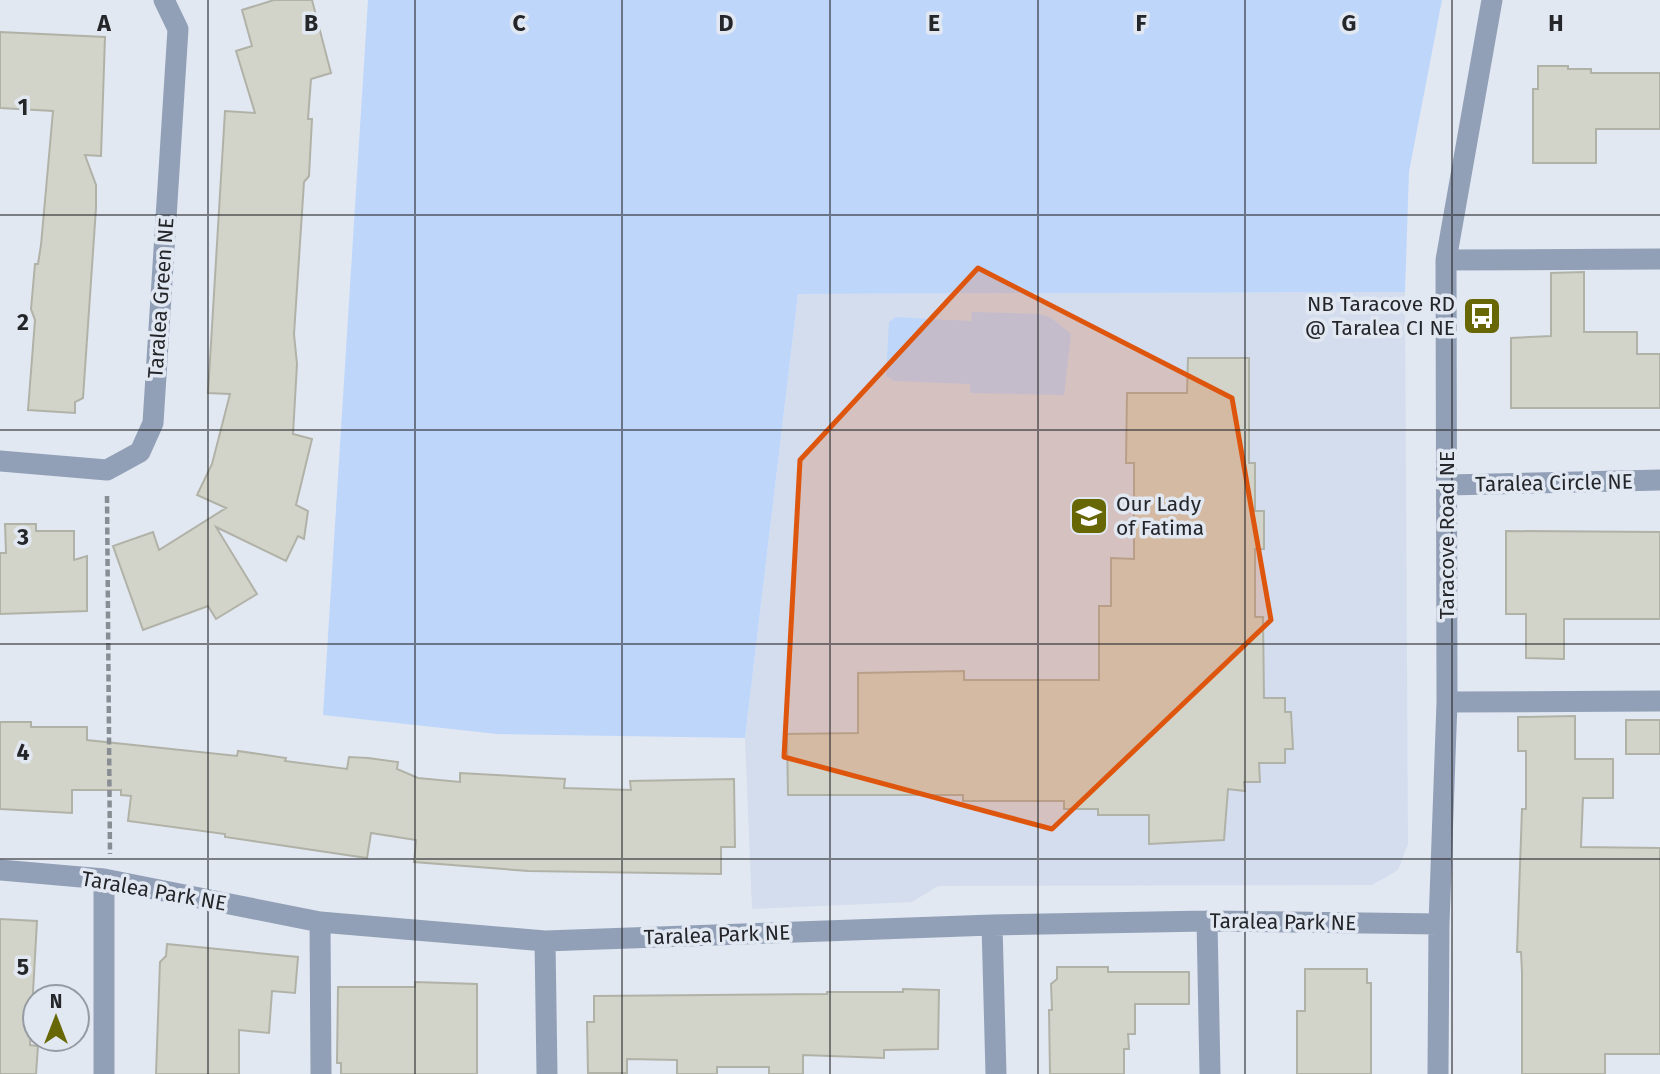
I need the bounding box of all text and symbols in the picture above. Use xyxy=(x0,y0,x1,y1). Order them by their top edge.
text: A xyxy=(96,9,111,37)
text: B xyxy=(304,9,318,37)
text: C xyxy=(512,9,526,37)
text: D xyxy=(719,9,734,37)
text: E xyxy=(928,9,940,37)
text: F xyxy=(1135,9,1147,37)
text: G xyxy=(1342,9,1356,37)
text: H xyxy=(1548,9,1564,37)
text: 1 xyxy=(18,93,28,121)
street label: Taralea Green NE xyxy=(142,217,180,379)
place label: NB Taracove RD @ Taralea CI NE xyxy=(1305,291,1455,341)
bus stop icon: NB Taracove RD @ Taralea CI NE xyxy=(1461,295,1503,337)
text: 2 xyxy=(17,308,29,336)
street label: Taracove Road NE xyxy=(1434,451,1460,619)
street label: Taralea Circle NE xyxy=(1475,469,1633,497)
place label: Our Lady of Fatima xyxy=(1116,491,1204,541)
school or university icon: Our Lady of Fatima xyxy=(1068,495,1110,537)
text: 3 xyxy=(16,523,29,551)
text: 4 xyxy=(17,738,30,766)
street label: Taralea Park NE xyxy=(80,865,228,917)
street label: Taralea Park NE xyxy=(1210,908,1356,936)
street label: Taralea Park NE xyxy=(643,919,791,951)
text: 5 xyxy=(17,953,29,981)
north arrow xyxy=(21,983,91,1053)
text: N xyxy=(50,990,62,1013)

